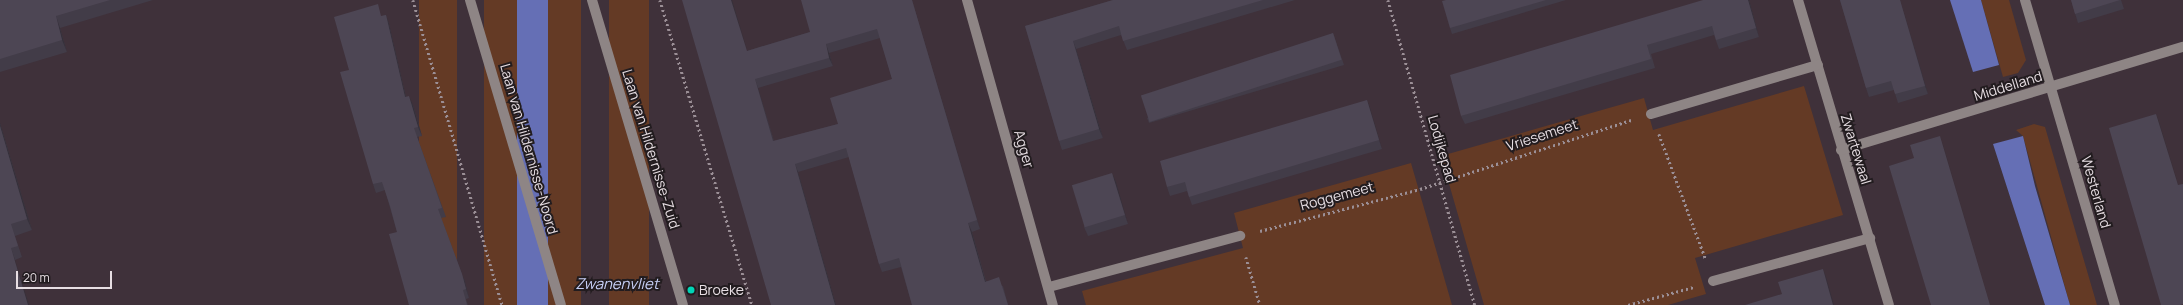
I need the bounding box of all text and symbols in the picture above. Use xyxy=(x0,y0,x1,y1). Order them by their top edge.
street label: Laan van Hildernisse-Noord xyxy=(497,62,561,236)
street label: Laan van Hildernisse-Zuid xyxy=(619,67,683,231)
street label: Middelland xyxy=(1972,68,2044,104)
street label: Zwartewaal xyxy=(1837,112,1875,186)
street label: Lodijkepad xyxy=(1424,113,1460,185)
street label: Vriesemeet xyxy=(1504,116,1580,154)
street label: Agger xyxy=(1011,128,1037,170)
street label: Westerland xyxy=(2078,154,2114,230)
street label: Roggemeet xyxy=(1298,178,1376,214)
scale bar xyxy=(18,263,114,289)
text: 20 m xyxy=(23,269,50,286)
water label: Zwanenvliet xyxy=(575,275,659,293)
place label: Broeke xyxy=(699,282,744,298)
marker: Broeke xyxy=(686,285,696,295)

